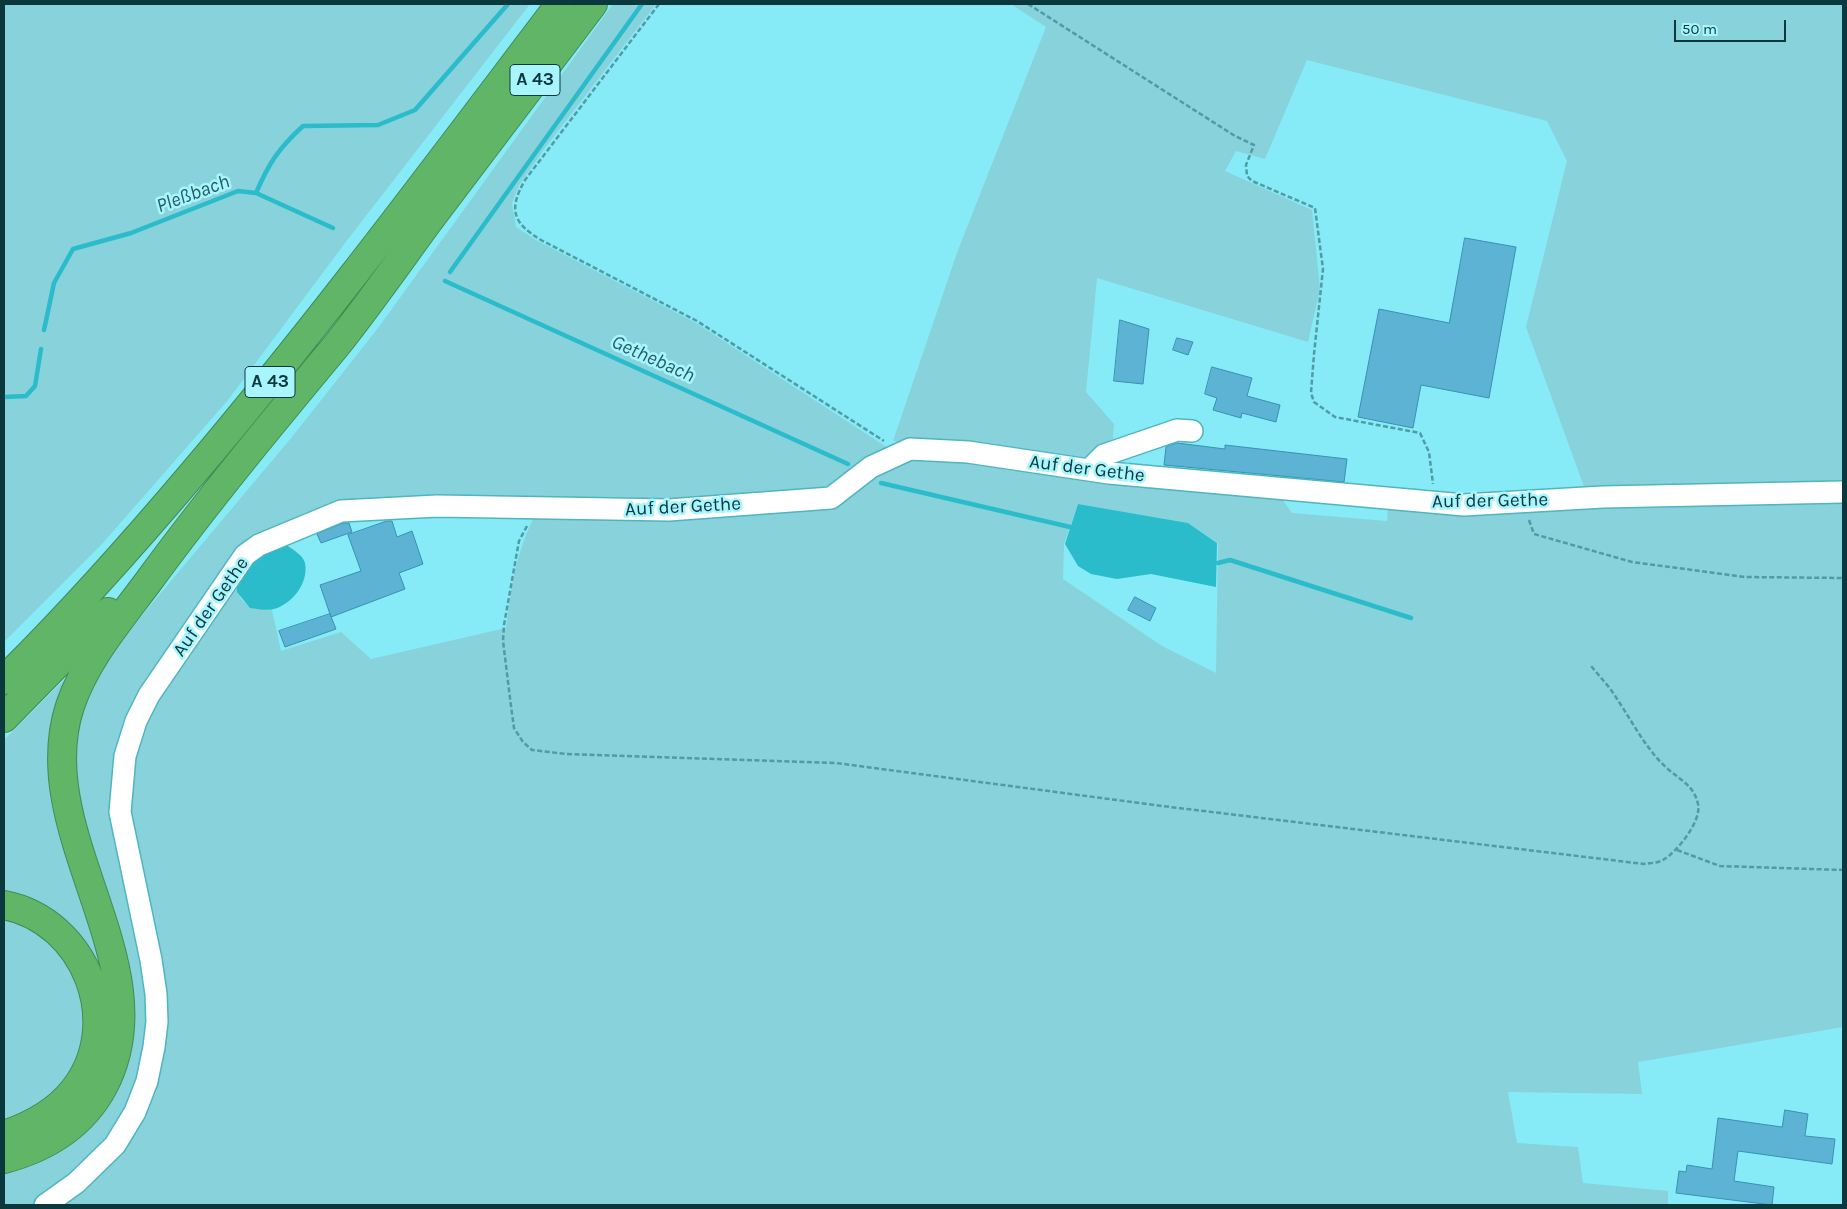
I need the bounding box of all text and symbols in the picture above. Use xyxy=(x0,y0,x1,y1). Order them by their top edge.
scale bar xyxy=(1677,10,1790,42)
text: 50 m xyxy=(1682,20,1717,38)
road number: A 43 xyxy=(510,64,560,96)
water label: Pleßbach xyxy=(153,170,233,218)
water label: Gethebach xyxy=(608,330,698,388)
road number: A 43 xyxy=(245,367,295,398)
street label: Auf der Gethe xyxy=(1028,451,1146,487)
street label: Auf der Gethe xyxy=(1432,489,1548,513)
street label: Auf der Gethe xyxy=(624,493,742,521)
street label: Auf der Gethe xyxy=(168,553,254,661)

